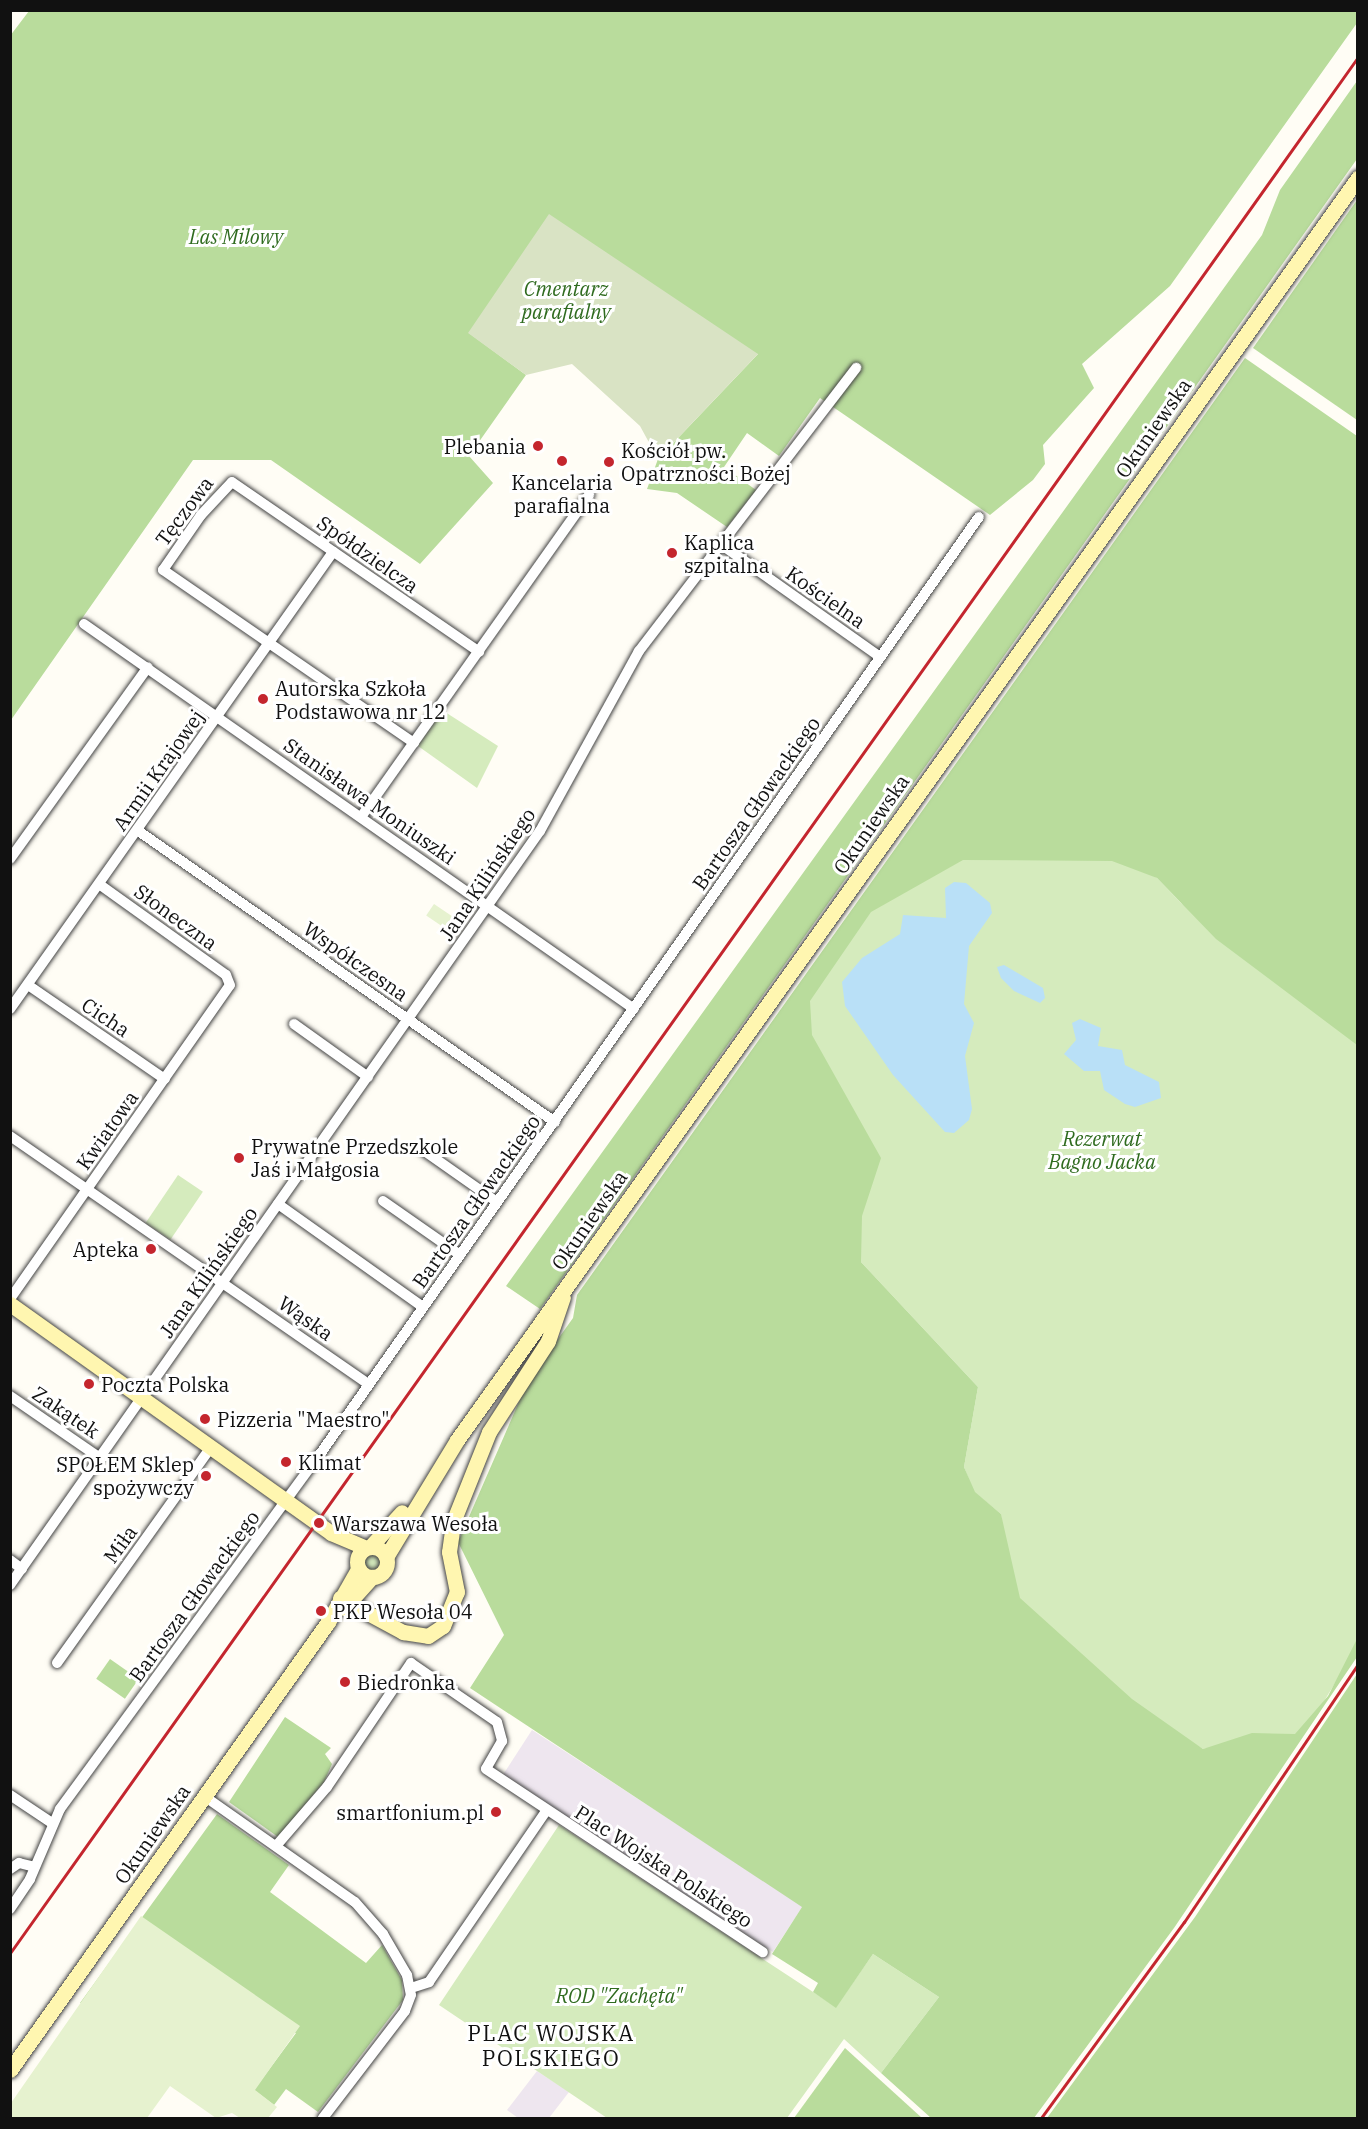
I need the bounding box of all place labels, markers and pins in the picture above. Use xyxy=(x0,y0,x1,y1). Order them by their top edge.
place label: Plebania xyxy=(444,434,526,458)
place label: Kościół pw. Opatrzności Bożej xyxy=(621,438,791,485)
marker: Plebania xyxy=(531,439,545,453)
marker: Kancelaria parafialna xyxy=(555,454,569,468)
marker: Kościół pw. Opatrzności Bożej xyxy=(602,455,616,469)
place label: Kancelaria parafialna xyxy=(511,470,613,517)
place label: Kaplica szpitalna xyxy=(684,530,770,577)
marker: Kaplica szpitalna xyxy=(665,546,679,560)
place label: Autorska Szkoła Podstawowa nr 12 xyxy=(275,676,446,723)
marker: Autorska Szkoła Podstawowa nr 12 xyxy=(256,692,270,706)
place label: Prywatne Przedszkole Jaś i Małgosia xyxy=(251,1134,458,1181)
marker: Prywatne Przedszkole Jaś i Małgosia xyxy=(232,1151,246,1165)
place label: Apteka xyxy=(73,1237,139,1261)
marker: Apteka xyxy=(144,1242,158,1256)
place label: Poczta Polska xyxy=(101,1372,229,1396)
marker: Poczta Polska xyxy=(82,1377,96,1391)
place label: Pizzeria "Maestro" xyxy=(217,1407,389,1431)
marker: Pizzeria "Maestro" xyxy=(198,1412,212,1426)
place label: Klimat xyxy=(298,1450,361,1474)
place label: SPOŁEM Sklep spożywczy xyxy=(56,1452,194,1499)
marker: Klimat xyxy=(279,1455,293,1469)
marker: SPOŁEM Sklep spożywczy xyxy=(199,1469,213,1483)
place label: Warszawa Wesoła xyxy=(332,1511,498,1535)
marker: Warszawa Wesoła xyxy=(310,1514,328,1532)
place label: PKP Wesoła 04 xyxy=(333,1599,473,1623)
marker: PKP Wesoła 04 xyxy=(314,1604,328,1618)
place label: Biedronka xyxy=(357,1670,455,1694)
marker: Biedronka xyxy=(338,1675,352,1689)
place label: smartfonium.pl xyxy=(336,1800,484,1824)
marker: smartfonium.pl xyxy=(489,1805,503,1819)

